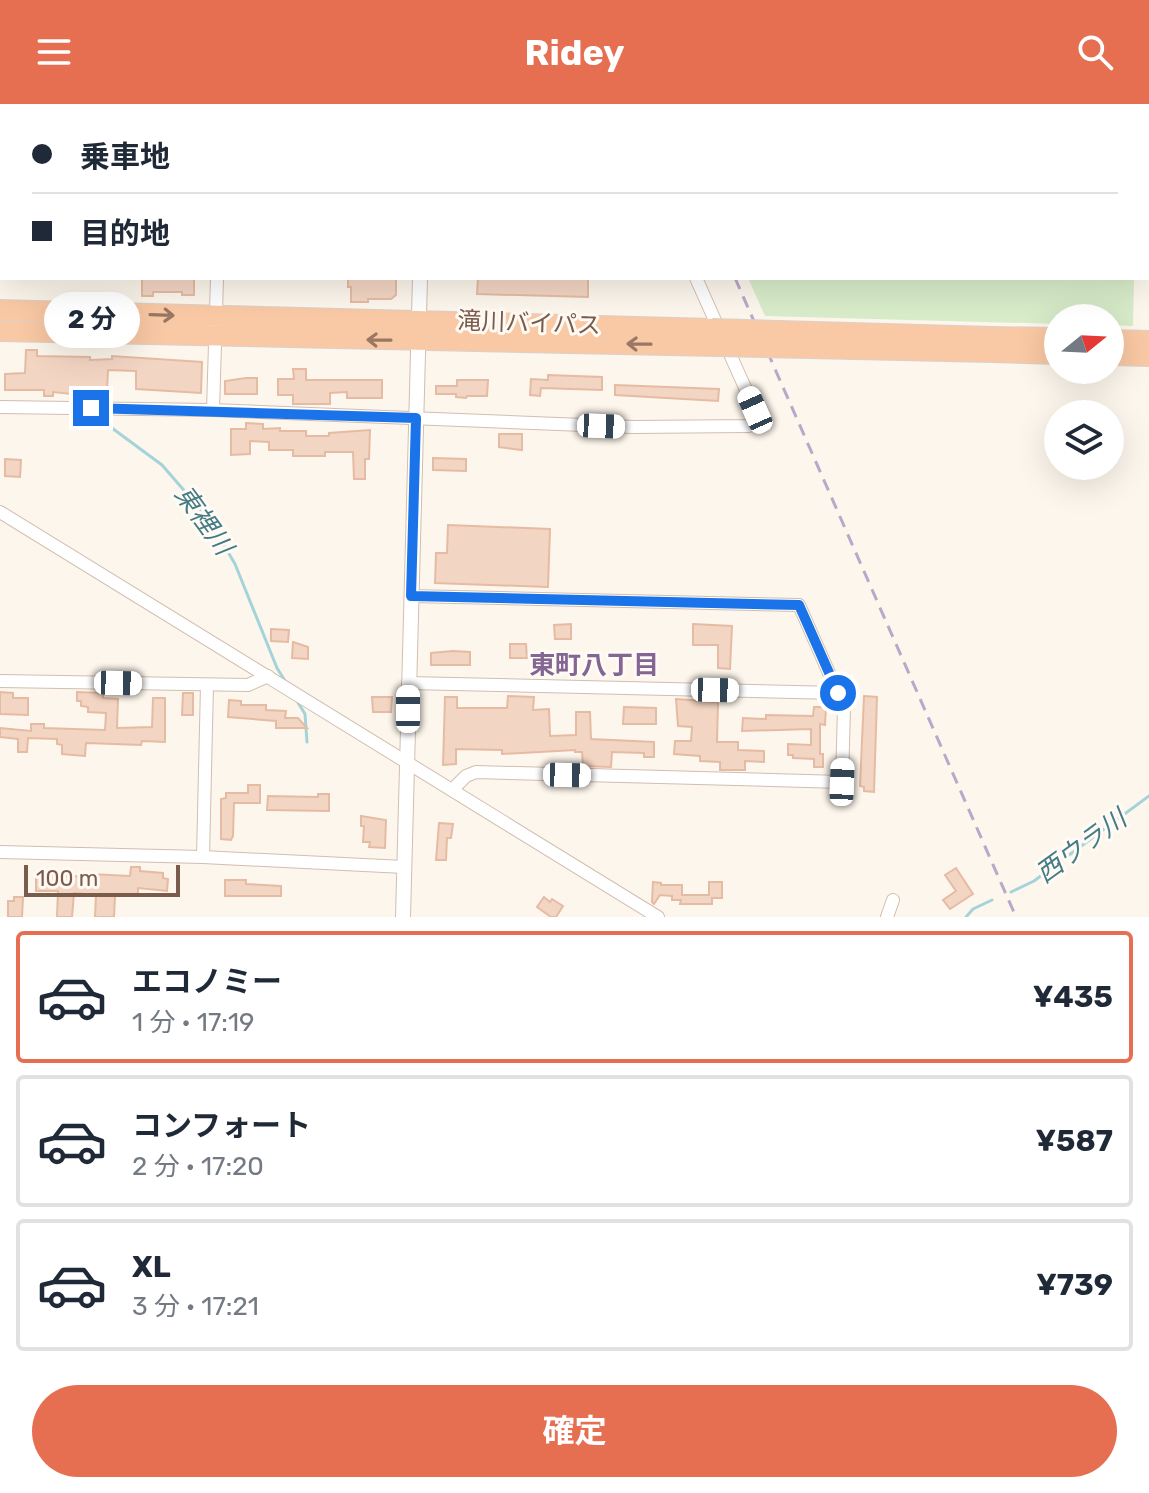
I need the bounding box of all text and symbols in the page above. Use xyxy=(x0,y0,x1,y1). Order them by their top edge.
icon: menu xyxy=(32,30,76,74)
icon: search xyxy=(1073,30,1117,74)
text: Ridey xyxy=(525,31,624,74)
text: 乗車地 xyxy=(80,139,170,175)
text: 目的地 xyxy=(80,216,170,252)
callout: 2 分 xyxy=(43,292,139,348)
text: 2 分 xyxy=(68,304,116,335)
north arrow xyxy=(1044,304,1124,384)
map controls xyxy=(1044,304,1124,480)
one-way arrow xyxy=(148,307,175,322)
street label: 滝川バイパス xyxy=(457,307,601,339)
one-way arrow xyxy=(366,332,393,347)
one-way arrow xyxy=(626,337,653,352)
car xyxy=(734,383,776,437)
route end xyxy=(73,390,109,426)
button: layers xyxy=(1044,400,1124,480)
car xyxy=(577,413,625,439)
water label: 東裡川 xyxy=(168,480,241,563)
district label: 東町八丁目 xyxy=(529,650,659,681)
car xyxy=(94,671,142,695)
route start xyxy=(820,675,856,711)
car xyxy=(691,678,739,702)
car xyxy=(396,685,420,733)
car xyxy=(829,758,855,806)
car xyxy=(543,763,591,787)
water label: 西ウラ川 xyxy=(1030,802,1135,890)
scale bar xyxy=(24,861,180,897)
text: 100 m xyxy=(36,865,98,892)
icon: car xyxy=(36,961,108,1033)
text: エコノミー xyxy=(132,964,282,1000)
text: ¥435 xyxy=(1033,979,1113,1015)
text: 1 分 · 17:19 xyxy=(132,1007,255,1038)
icon: car xyxy=(36,1105,108,1177)
text: コンフォート xyxy=(132,1108,311,1144)
text: ¥587 xyxy=(1035,1123,1113,1159)
text: 2 分 · 17:20 xyxy=(132,1151,264,1182)
icon: car xyxy=(36,1249,108,1321)
text: XL xyxy=(132,1249,171,1285)
text: ¥739 xyxy=(1036,1267,1113,1303)
text: 3 分 · 17:21 xyxy=(132,1291,259,1322)
button: 確定 xyxy=(32,1385,1117,1477)

